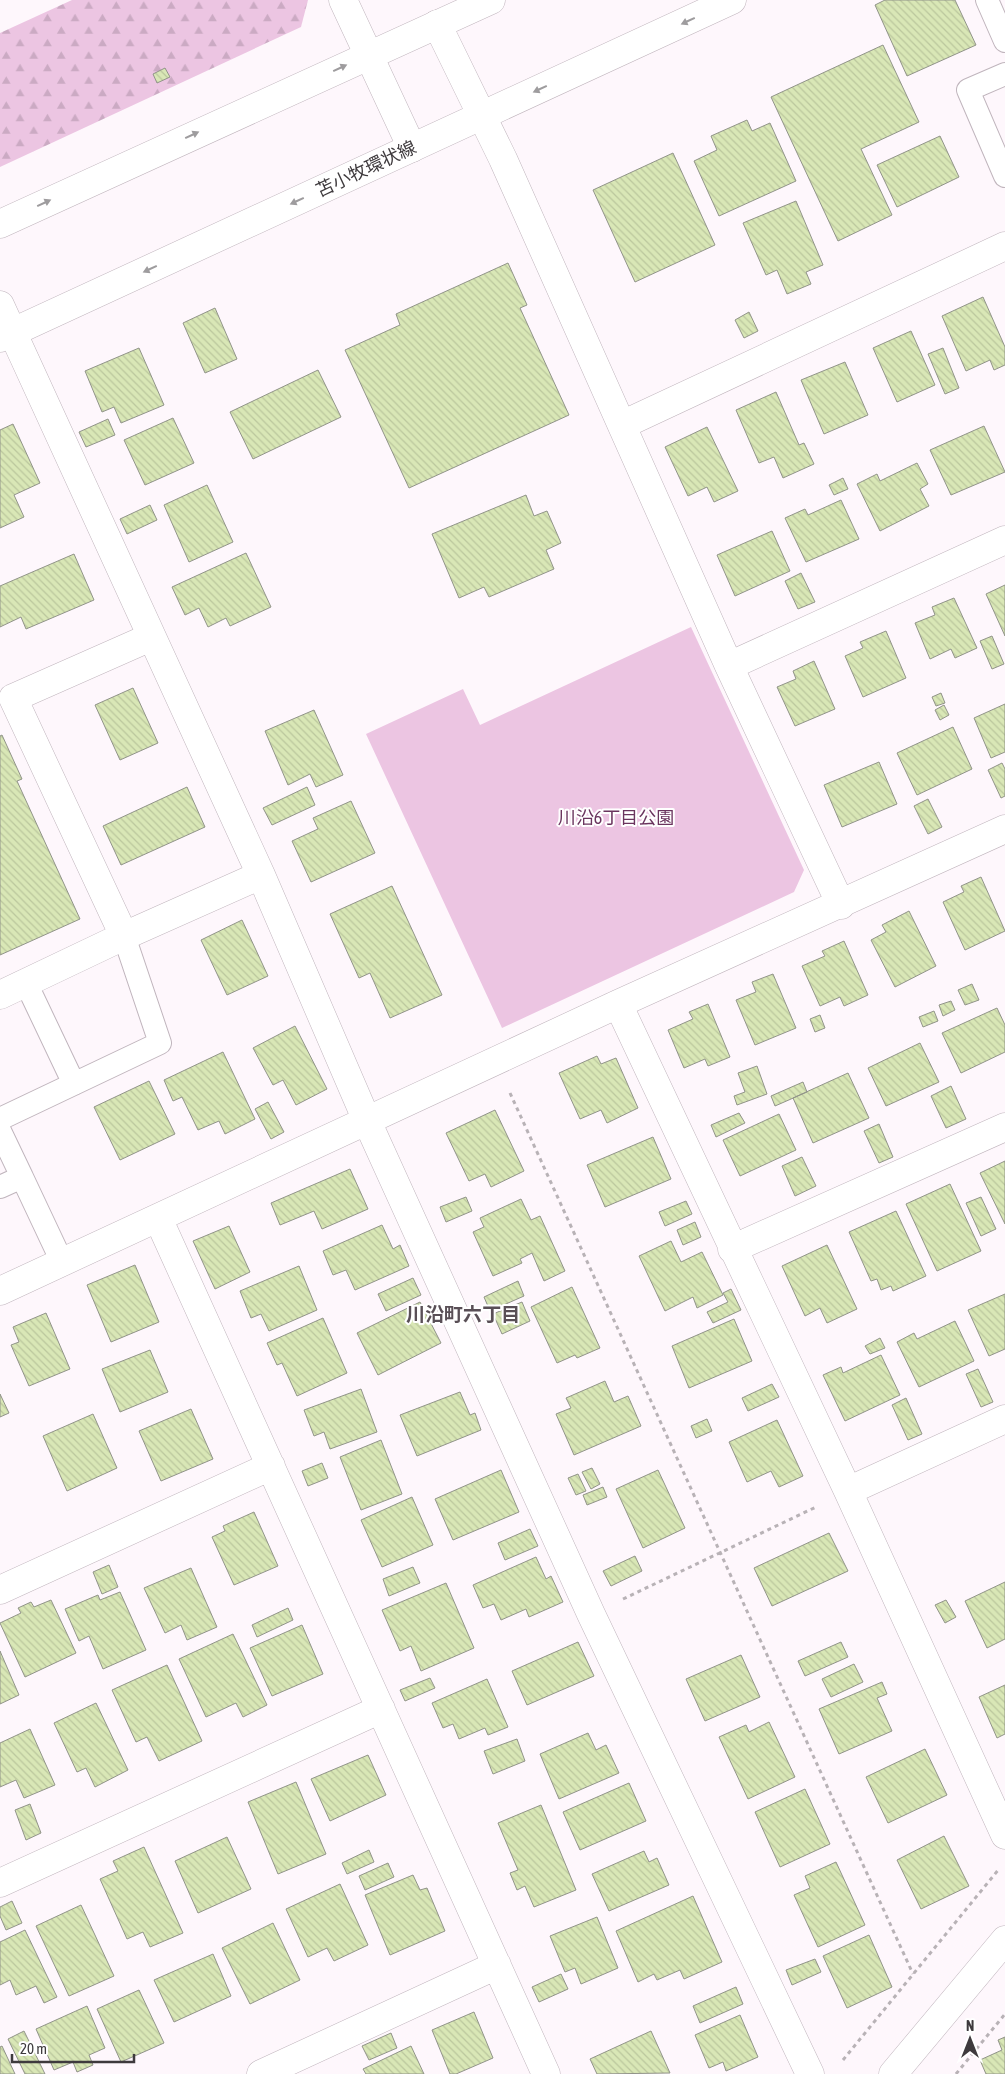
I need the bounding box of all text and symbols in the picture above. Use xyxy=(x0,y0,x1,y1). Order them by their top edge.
one-way arrow xyxy=(681,17,695,25)
one-way arrow xyxy=(333,63,347,71)
one-way arrow xyxy=(533,86,547,94)
one-way arrow xyxy=(185,131,199,139)
street label: 苫小牧環状線 xyxy=(312,136,419,201)
one-way arrow xyxy=(290,197,304,205)
one-way arrow xyxy=(37,199,51,207)
one-way arrow xyxy=(143,265,157,273)
park label: 川沿6丁目公園 xyxy=(558,807,674,828)
district label: 川沿町六丁目 xyxy=(406,1303,520,1325)
north arrow xyxy=(945,2014,995,2064)
text: N xyxy=(966,2018,974,2034)
scale bar xyxy=(12,2032,135,2064)
text: 20 m xyxy=(20,2040,47,2057)

